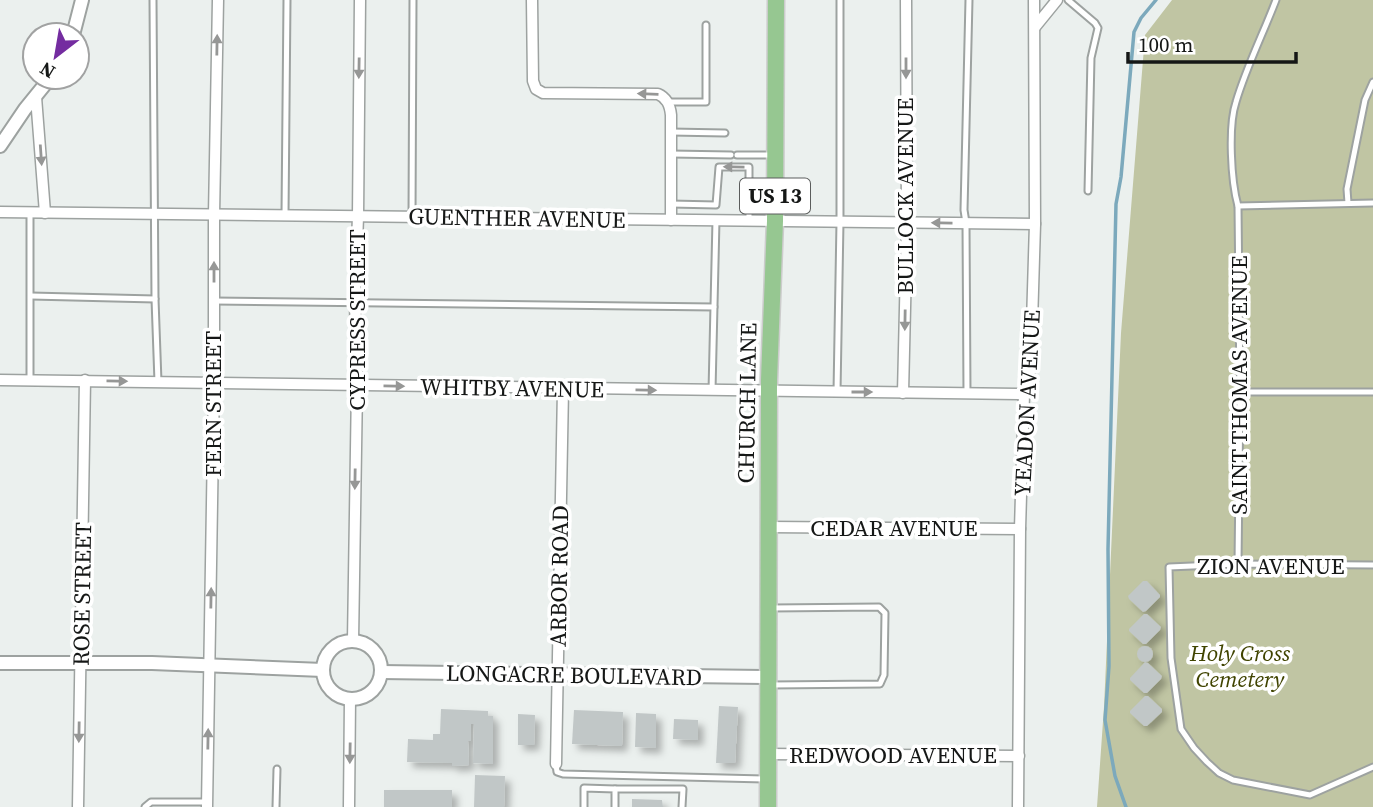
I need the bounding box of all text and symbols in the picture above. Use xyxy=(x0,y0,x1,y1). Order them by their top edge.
north arrow xyxy=(21,21,91,91)
scale bar xyxy=(1128,21,1296,65)
text: 100 m xyxy=(1138,30,1193,59)
one-way arrow xyxy=(211,33,223,55)
text: N xyxy=(34,56,60,85)
one-way arrow xyxy=(353,57,365,79)
one-way arrow xyxy=(900,57,912,79)
one-way arrow xyxy=(636,89,658,100)
street label: BULLOCK AVENUE xyxy=(889,97,921,294)
one-way arrow xyxy=(35,144,46,166)
one-way arrow xyxy=(723,161,745,173)
road number: US 13 xyxy=(740,178,810,214)
street label: GUENTHER AVENUE xyxy=(408,200,626,236)
one-way arrow xyxy=(931,217,953,229)
street label: CYPRESS STREET xyxy=(341,229,373,411)
street label: SAINT THOMAS AVENUE xyxy=(1223,255,1255,515)
one-way arrow xyxy=(208,261,220,283)
one-way arrow xyxy=(899,309,910,331)
street label: YEADON AVENUE xyxy=(1006,309,1048,497)
street label: CHURCH LANE xyxy=(730,322,764,484)
street label: FERN STREET xyxy=(197,331,229,477)
street label: WHITBY AVENUE xyxy=(420,370,604,406)
one-way arrow xyxy=(106,375,128,387)
one-way arrow xyxy=(383,381,405,392)
one-way arrow xyxy=(635,384,657,396)
one-way arrow xyxy=(851,386,873,398)
one-way arrow xyxy=(350,468,361,490)
street label: ARBOR ROAD xyxy=(542,505,576,647)
street label: CEDAR AVENUE xyxy=(810,512,978,544)
street label: ROSE STREET xyxy=(65,522,99,666)
street label: ZION AVENUE xyxy=(1197,550,1345,582)
one-way arrow xyxy=(205,586,217,608)
park label: Holy Cross Cemetery xyxy=(1189,637,1291,695)
street label: LONGACRE BOULEVARD xyxy=(446,657,702,693)
one-way arrow xyxy=(73,721,85,743)
one-way arrow xyxy=(203,728,214,750)
street label: REDWOOD AVENUE xyxy=(789,739,997,771)
one-way arrow xyxy=(344,742,355,764)

